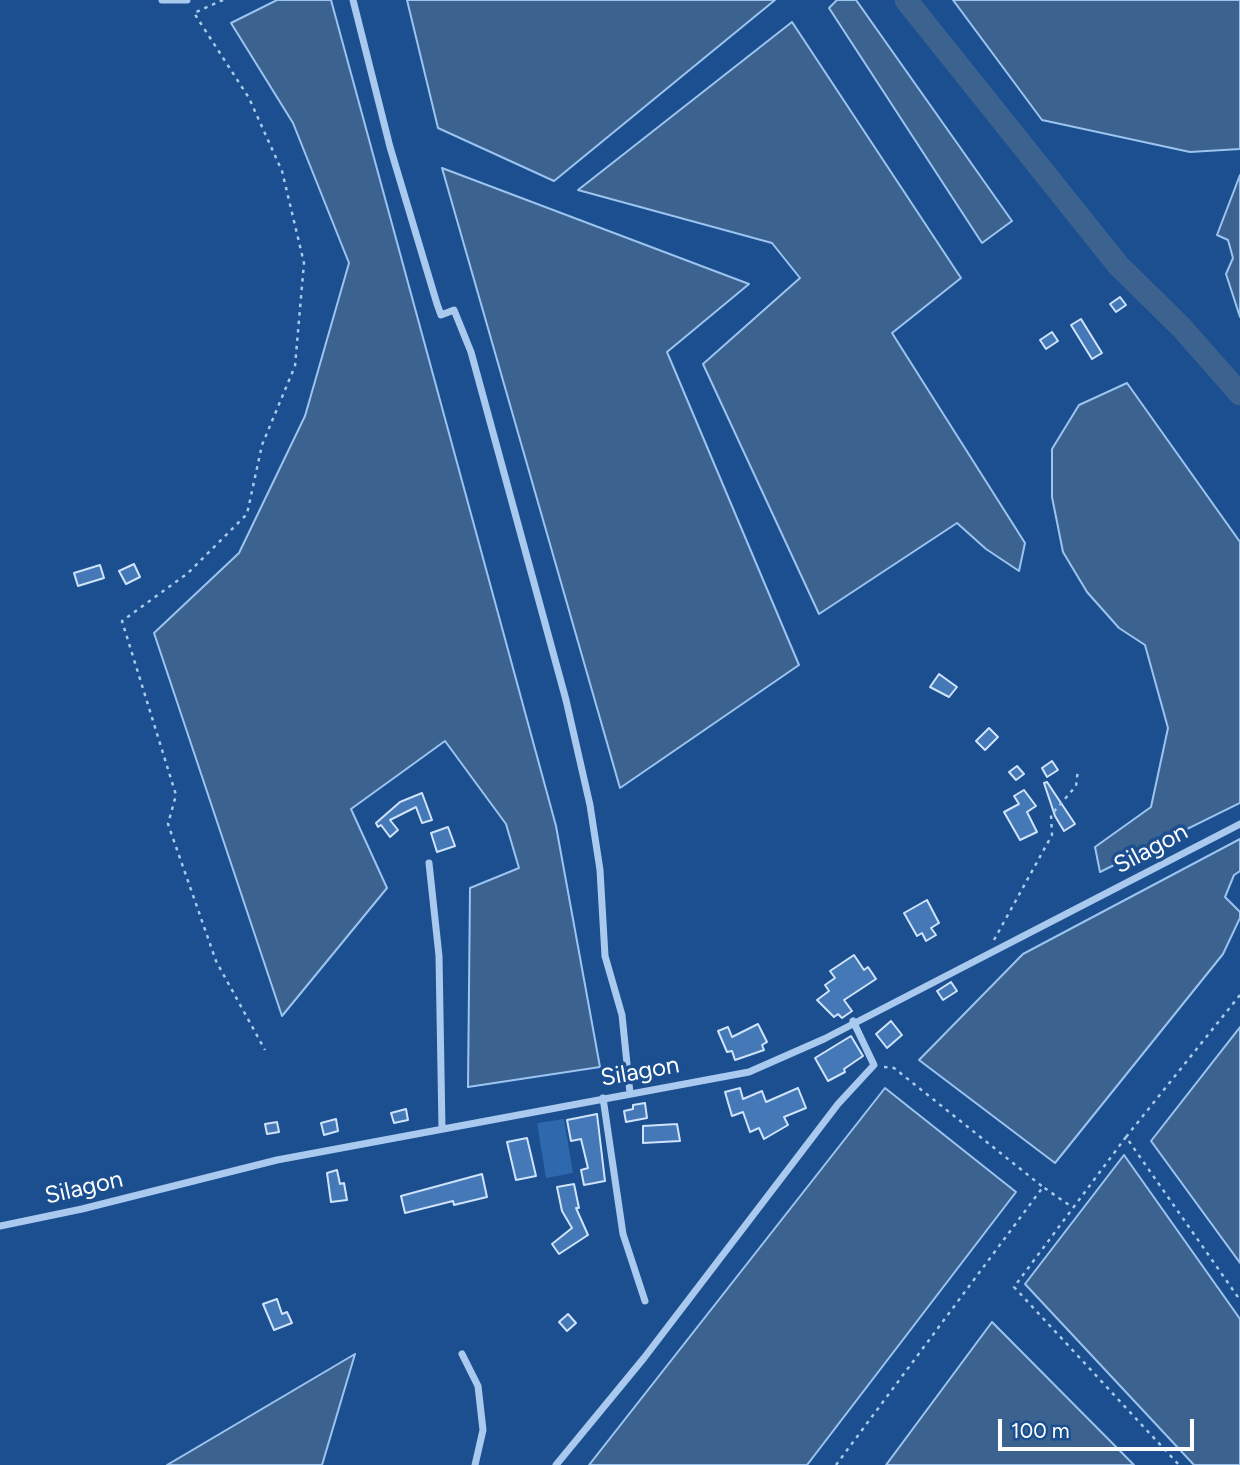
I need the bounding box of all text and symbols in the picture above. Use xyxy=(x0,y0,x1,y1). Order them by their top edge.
street label: Silagon xyxy=(1109,818,1193,880)
street label: Silagon xyxy=(598,1051,682,1093)
street label: Silagon xyxy=(42,1165,126,1211)
scale bar xyxy=(1002,1406,1198,1450)
text: 100 m xyxy=(1011,1418,1070,1443)

